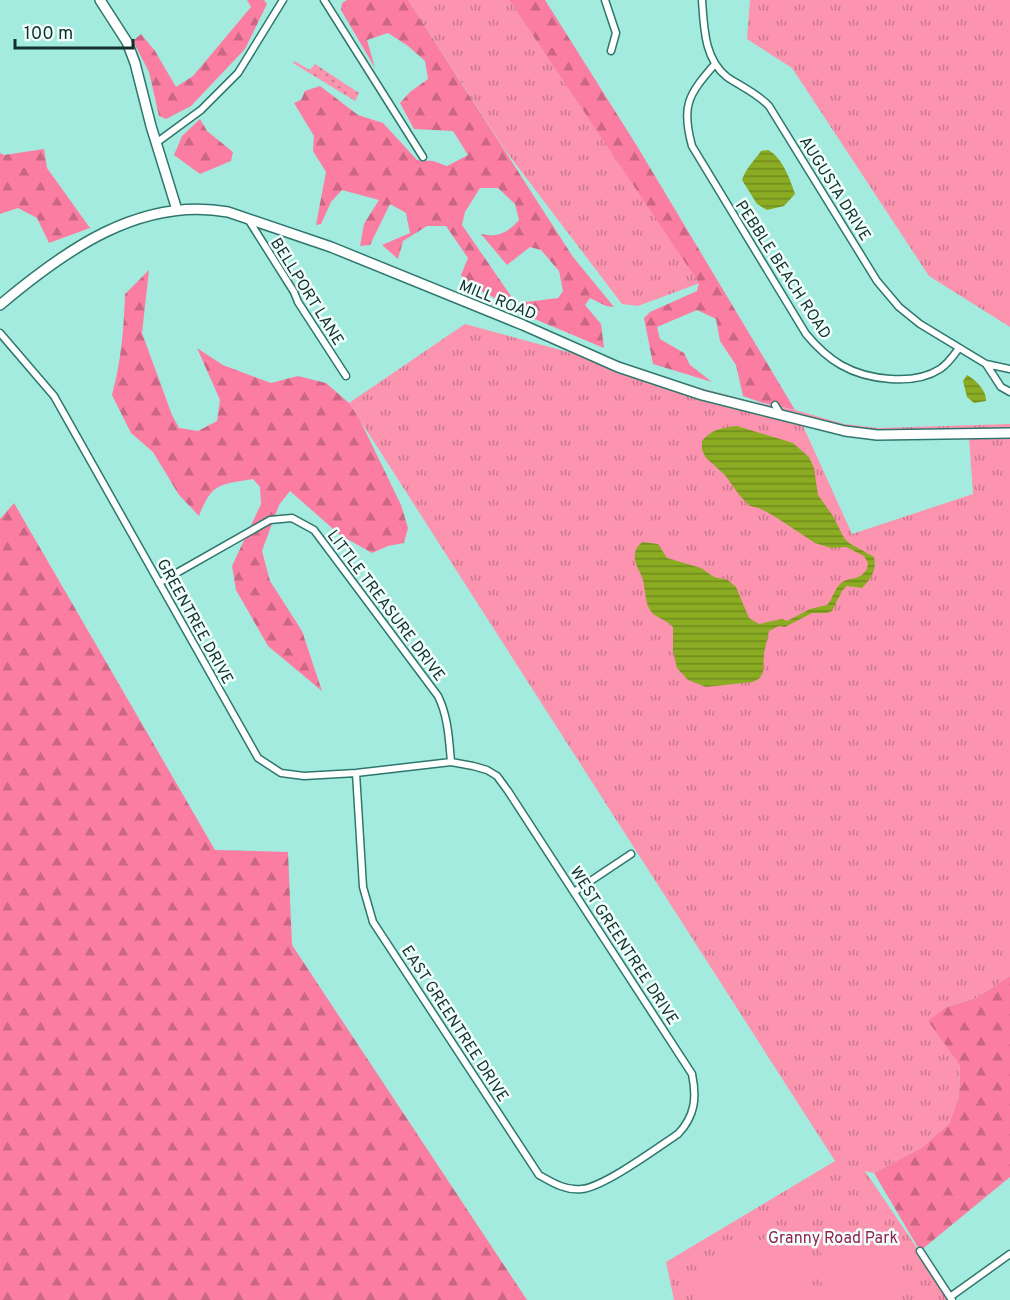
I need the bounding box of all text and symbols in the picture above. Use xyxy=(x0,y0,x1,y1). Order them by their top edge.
scale bar xyxy=(15,12,134,50)
text: 100 m xyxy=(24,23,73,46)
street label: AUGUSTA DRIVE xyxy=(794,133,874,245)
street label: PEBBLE BEACH ROAD xyxy=(730,197,835,343)
street label: BELLPORT LANE xyxy=(265,235,347,349)
street label: MILL ROAD xyxy=(456,276,539,325)
street label: LITTLE TREASURE DRIVE xyxy=(322,527,449,686)
street label: GREENTREE DRIVE xyxy=(152,556,237,688)
street label: WEST GREENTREE DRIVE xyxy=(565,863,682,1029)
street label: EAST GREENTREE DRIVE xyxy=(396,942,512,1106)
park label: Granny Road Park xyxy=(768,1229,898,1249)

